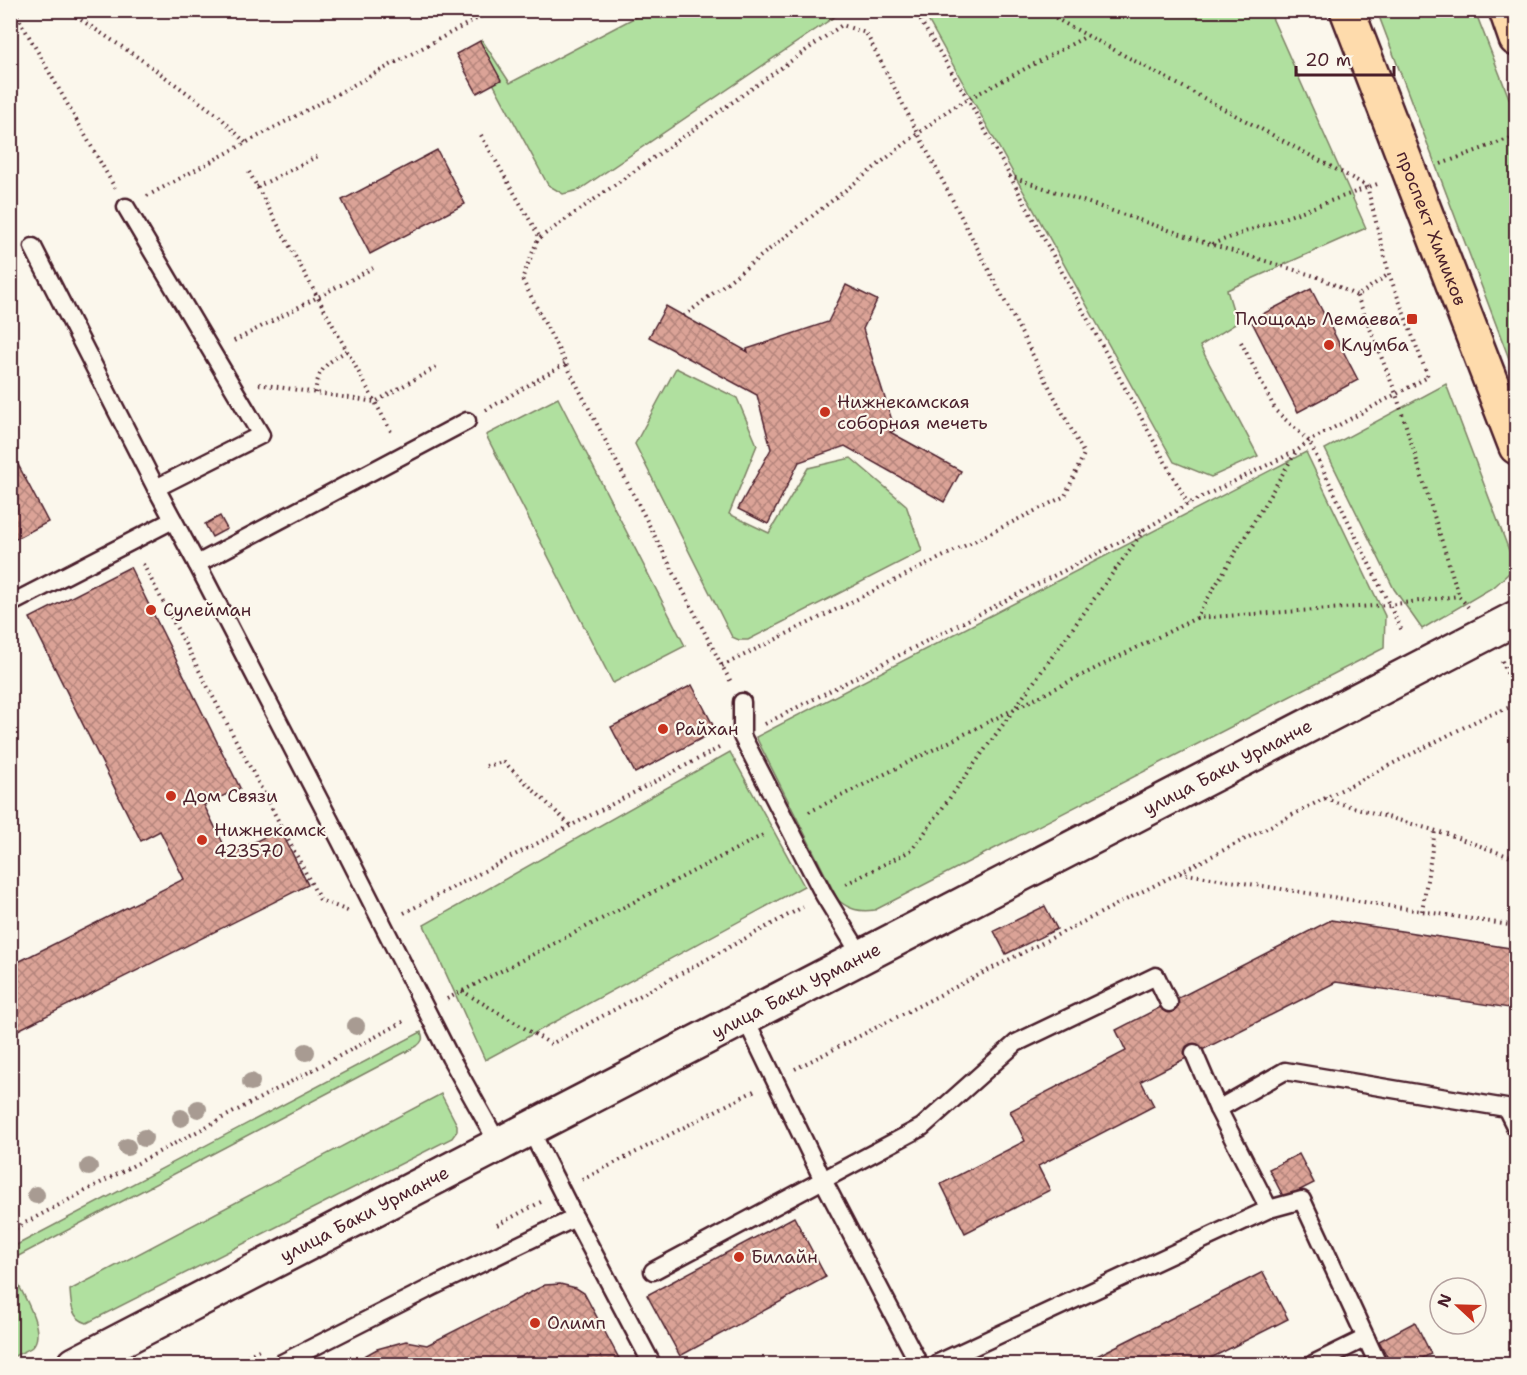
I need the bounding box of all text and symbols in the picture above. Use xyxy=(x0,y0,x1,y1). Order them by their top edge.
scale bar xyxy=(1296,39,1394,77)
text: 20 m xyxy=(1305,48,1351,72)
street label: проспект Химиков xyxy=(1391,148,1472,309)
place label: Площадь Лемаева xyxy=(1235,307,1400,331)
marker: Площадь Лемаева xyxy=(1405,312,1419,326)
place label: Клумба xyxy=(1341,333,1409,357)
marker: Клумба xyxy=(1322,338,1336,352)
place label: Нижнекамская соборная мечеть xyxy=(837,390,988,435)
marker: Нижнекамская соборная мечеть xyxy=(818,405,832,419)
place label: Сулейман xyxy=(163,598,251,622)
marker: Сулейман xyxy=(144,603,158,617)
street label: улица Баки Урманче xyxy=(1139,714,1316,821)
place label: Райхан xyxy=(675,717,738,741)
marker: Райхан xyxy=(656,722,670,736)
place label: Дом Связи xyxy=(183,784,278,808)
marker: Дом Связи xyxy=(164,789,178,803)
place label: Нижнекамск 423570 xyxy=(214,818,326,863)
marker: Нижнекамск 423570 xyxy=(195,833,209,847)
street label: улица Баки Урманче xyxy=(707,937,885,1044)
street label: улица Баки Урманче xyxy=(276,1160,453,1268)
place label: Билайн xyxy=(751,1245,818,1269)
marker: Билайн xyxy=(732,1250,746,1264)
north arrow xyxy=(1428,1276,1488,1336)
text: N xyxy=(1432,1291,1457,1310)
place label: Олимп xyxy=(547,1311,606,1335)
marker: Олимп xyxy=(528,1316,542,1330)

